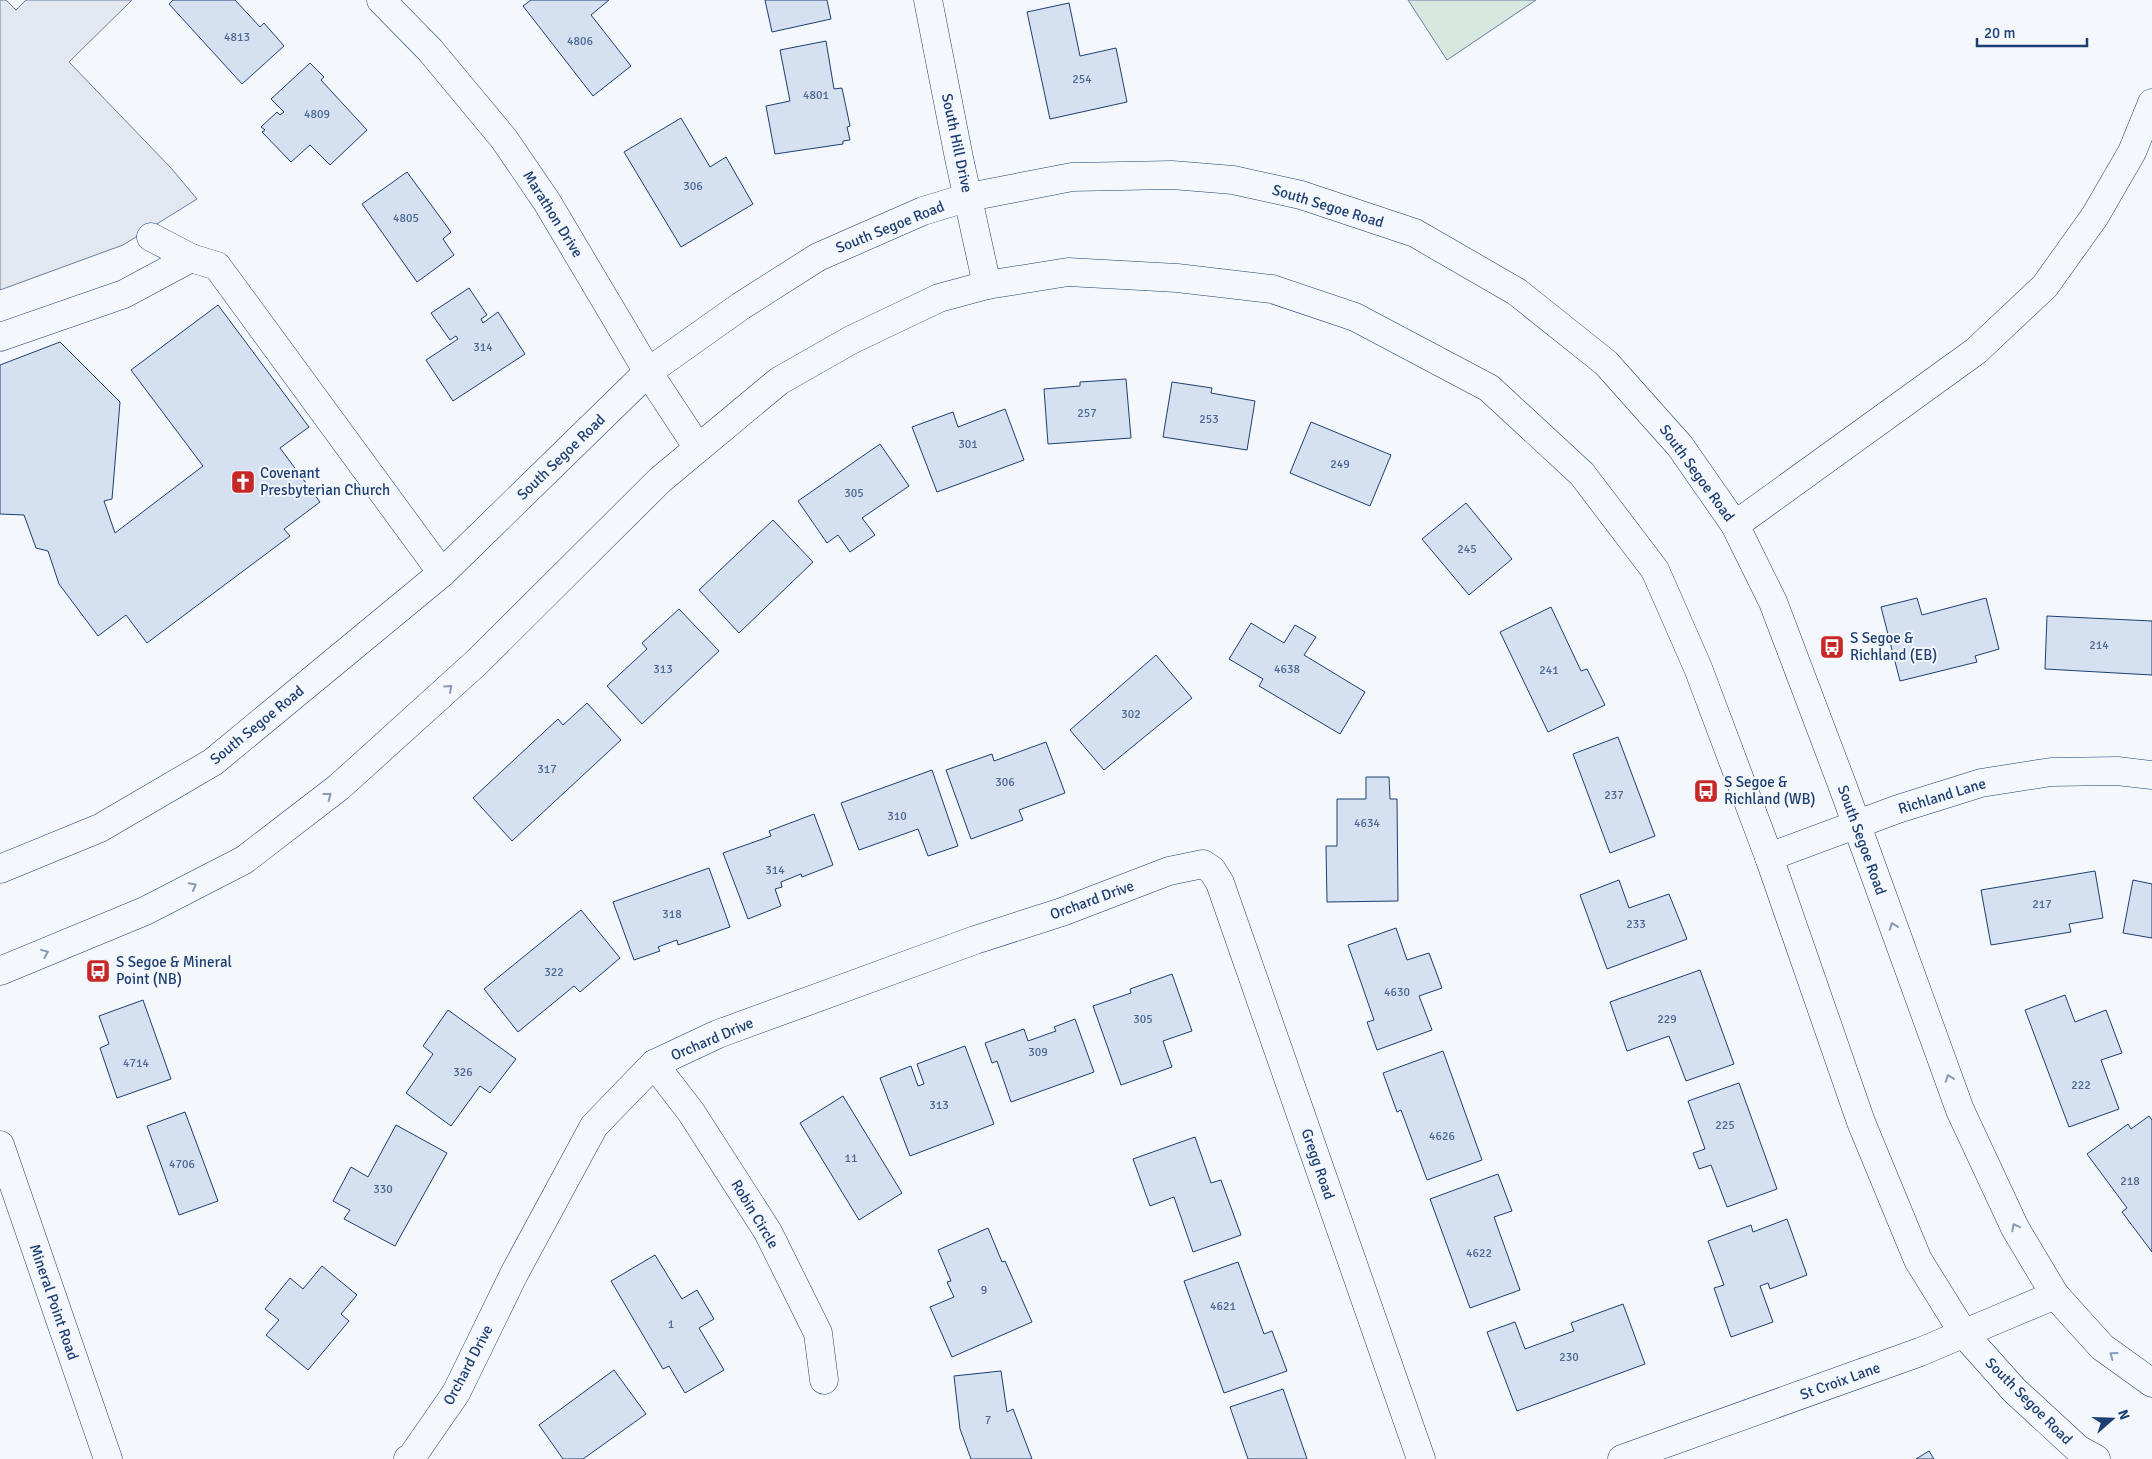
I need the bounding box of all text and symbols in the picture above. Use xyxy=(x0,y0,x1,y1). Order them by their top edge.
scale bar xyxy=(1977,15,2087,47)
text: 20 m xyxy=(1984,24,2015,42)
house number: 4813 xyxy=(224,30,250,45)
house number: 4806 xyxy=(567,34,593,49)
house number: 254 xyxy=(1072,72,1092,87)
house number: 4801 xyxy=(803,88,829,103)
street label: South Hill Drive xyxy=(938,92,976,194)
house number: 4809 xyxy=(304,107,330,122)
street label: Marathon Drive xyxy=(519,167,587,261)
house number: 306 xyxy=(683,179,703,194)
street label: South Segoe Road xyxy=(1270,181,1386,232)
street label: South Segoe Road xyxy=(833,197,947,257)
house number: 4805 xyxy=(393,211,419,226)
house number: 314 xyxy=(473,340,493,355)
house number: 257 xyxy=(1077,406,1097,421)
street label: South Segoe Road xyxy=(513,410,609,504)
house number: 253 xyxy=(1199,412,1219,427)
street label: South Segoe Road xyxy=(1656,421,1738,525)
house number: 301 xyxy=(958,437,978,452)
house number: 249 xyxy=(1330,457,1350,472)
place label: Covenant Presbyterian Church xyxy=(260,464,390,499)
church icon: Covenant Presbyterian Church xyxy=(230,469,256,495)
house number: 305 xyxy=(844,486,864,501)
house number: 245 xyxy=(1457,542,1477,557)
place label: S Segoe & Richland (EB) xyxy=(1850,629,1937,664)
bus stop icon: S Segoe & Richland (EB) xyxy=(1819,634,1845,660)
house number: 214 xyxy=(2089,638,2109,653)
house number: 313 xyxy=(653,662,673,677)
house number: 4638 xyxy=(1274,662,1300,677)
house number: 241 xyxy=(1539,663,1559,678)
street label: South Segoe Road xyxy=(206,682,308,768)
one-way arrow xyxy=(443,685,452,694)
house number: 302 xyxy=(1121,707,1141,722)
house number: 317 xyxy=(537,762,557,777)
place label: S Segoe & Richland (WB) xyxy=(1724,773,1816,808)
street label: Richland Lane xyxy=(1896,774,1988,818)
house number: 306 xyxy=(995,775,1015,790)
bus stop icon: S Segoe & Richland (WB) xyxy=(1693,778,1719,804)
street label: South Segoe Road xyxy=(1834,783,1890,897)
house number: 237 xyxy=(1604,788,1624,803)
one-way arrow xyxy=(322,793,331,801)
house number: 310 xyxy=(887,809,907,824)
house number: 4634 xyxy=(1354,816,1380,831)
house number: 314 xyxy=(765,863,785,878)
street label: Orchard Drive xyxy=(1048,876,1136,924)
one-way arrow xyxy=(188,882,197,892)
house number: 217 xyxy=(2032,897,2052,912)
house number: 318 xyxy=(662,907,682,922)
house number: 233 xyxy=(1626,917,1646,932)
one-way arrow xyxy=(1889,922,1899,930)
one-way arrow xyxy=(40,948,49,959)
place label: S Segoe & Mineral Point (NB) xyxy=(116,953,232,988)
bus stop icon: S Segoe & Mineral Point (NB) xyxy=(85,958,111,984)
house number: 322 xyxy=(544,965,564,980)
house number: 4630 xyxy=(1384,985,1410,1000)
house number: 305 xyxy=(1133,1012,1153,1027)
house number: 229 xyxy=(1657,1012,1677,1027)
street label: Orchard Drive xyxy=(668,1013,756,1065)
house number: 309 xyxy=(1028,1045,1048,1060)
house number: 4714 xyxy=(123,1056,149,1071)
house number: 326 xyxy=(453,1065,473,1080)
one-way arrow xyxy=(1945,1074,1955,1083)
house number: 222 xyxy=(2071,1078,2091,1093)
house number: 313 xyxy=(929,1098,949,1113)
house number: 225 xyxy=(1715,1118,1735,1133)
street label: Gregg Road xyxy=(1298,1126,1339,1202)
house number: 4626 xyxy=(1429,1129,1455,1144)
house number: 11 xyxy=(845,1151,857,1166)
house number: 4706 xyxy=(169,1157,195,1172)
house number: 218 xyxy=(2120,1174,2140,1189)
street label: Robin Circle xyxy=(727,1176,783,1252)
house number: 330 xyxy=(373,1182,393,1197)
one-way arrow xyxy=(2011,1223,2021,1232)
street label: Mineral Point Road xyxy=(26,1242,82,1362)
house number: 4622 xyxy=(1466,1246,1492,1261)
house number: 9 xyxy=(981,1283,987,1298)
house number: 4621 xyxy=(1210,1299,1236,1314)
house number: 1 xyxy=(668,1317,674,1332)
street label: Orchard Drive xyxy=(439,1322,497,1408)
house number: 230 xyxy=(1559,1350,1579,1365)
one-way arrow xyxy=(2110,1352,2119,1360)
street label: South Segoe Road xyxy=(1982,1354,2076,1448)
street label: St Croix Lane xyxy=(1797,1358,1883,1404)
north arrow xyxy=(2087,1394,2137,1444)
text: N xyxy=(2114,1407,2133,1422)
house number: 7 xyxy=(985,1413,991,1428)

